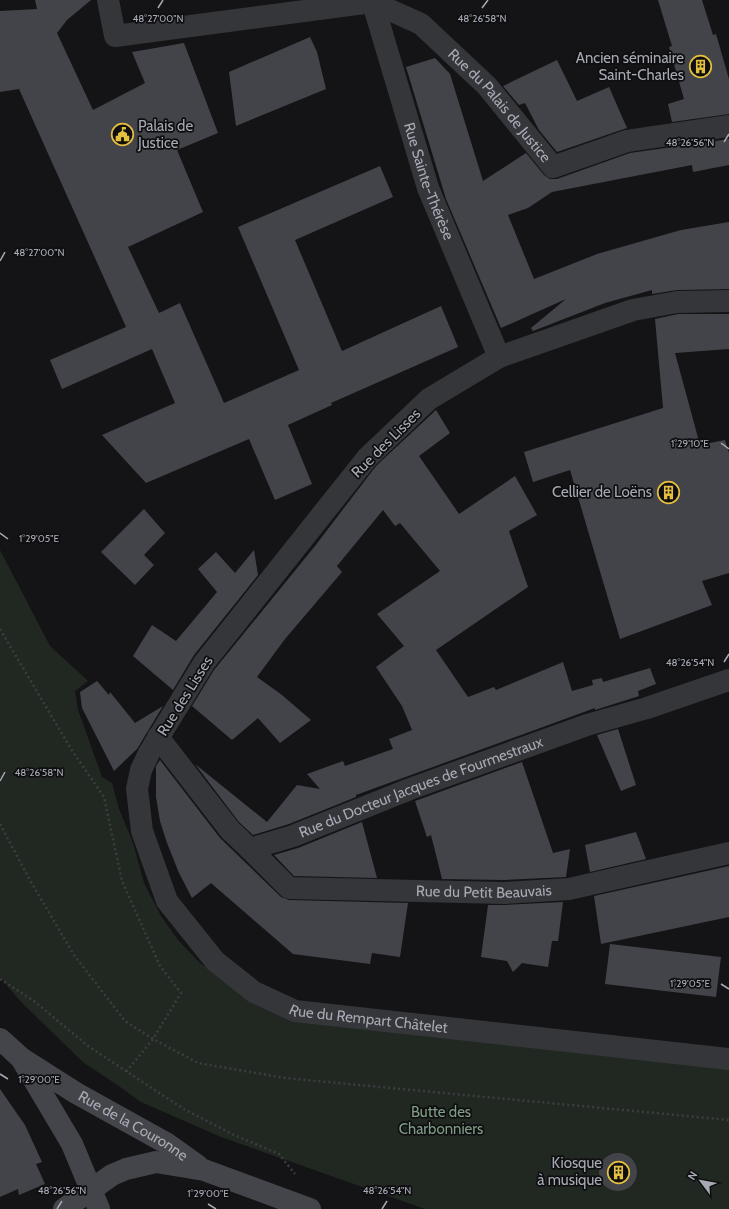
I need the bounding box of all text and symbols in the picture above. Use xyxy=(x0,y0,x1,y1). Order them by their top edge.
text: 48°27'00"N xyxy=(133,12,183,25)
text: 48°26'58"N xyxy=(457,12,507,25)
street label: Rue du Palais de Justice xyxy=(444,45,555,166)
place label: Ancien séminaire Saint-Charles xyxy=(576,49,684,84)
building icon: Ancien séminaire Saint-Charles xyxy=(687,54,713,80)
place label: Palais de Justice xyxy=(137,117,193,152)
street label: Rue Sainte-Thérèse xyxy=(400,120,458,243)
public building icon: Palais de Justice xyxy=(109,122,135,148)
text: 48°26'56"N xyxy=(666,136,714,149)
text: 48°27'00"N xyxy=(14,246,64,259)
street label: Rue des Lisses xyxy=(348,405,424,481)
text: 1°29'10"E xyxy=(671,437,709,450)
building icon: Cellier de Loëns xyxy=(655,479,681,505)
place label: Cellier de Loëns xyxy=(552,483,652,501)
text: 1°29'05"E xyxy=(19,532,59,545)
street label: Rue des Lisses xyxy=(153,653,217,739)
text: 48°26'54"N xyxy=(666,656,714,669)
street label: Rue du Docteur Jacques de Fourmestraux xyxy=(296,733,545,842)
text: 48°26'58"N xyxy=(14,766,64,779)
street label: Rue du Petit Beauvais xyxy=(416,881,552,902)
text: 1°29'05"E xyxy=(670,977,710,990)
street label: Rue du Rempart Châtelet xyxy=(286,1000,449,1037)
text: 1°29'00"E xyxy=(18,1073,60,1086)
street label: Rue de la Couronne xyxy=(75,1087,192,1165)
park label: Butte des Charbonniers xyxy=(399,1103,483,1138)
place label: Kiosque à musique xyxy=(537,1154,602,1189)
building icon: Kiosque à musique xyxy=(605,1159,631,1185)
north arrow xyxy=(681,1161,721,1201)
text: N xyxy=(685,1169,701,1183)
text: 48°26'56"N xyxy=(38,1184,86,1197)
text: 48°26'54"N xyxy=(363,1184,411,1197)
text: 1°29'00"E xyxy=(187,1187,229,1200)

